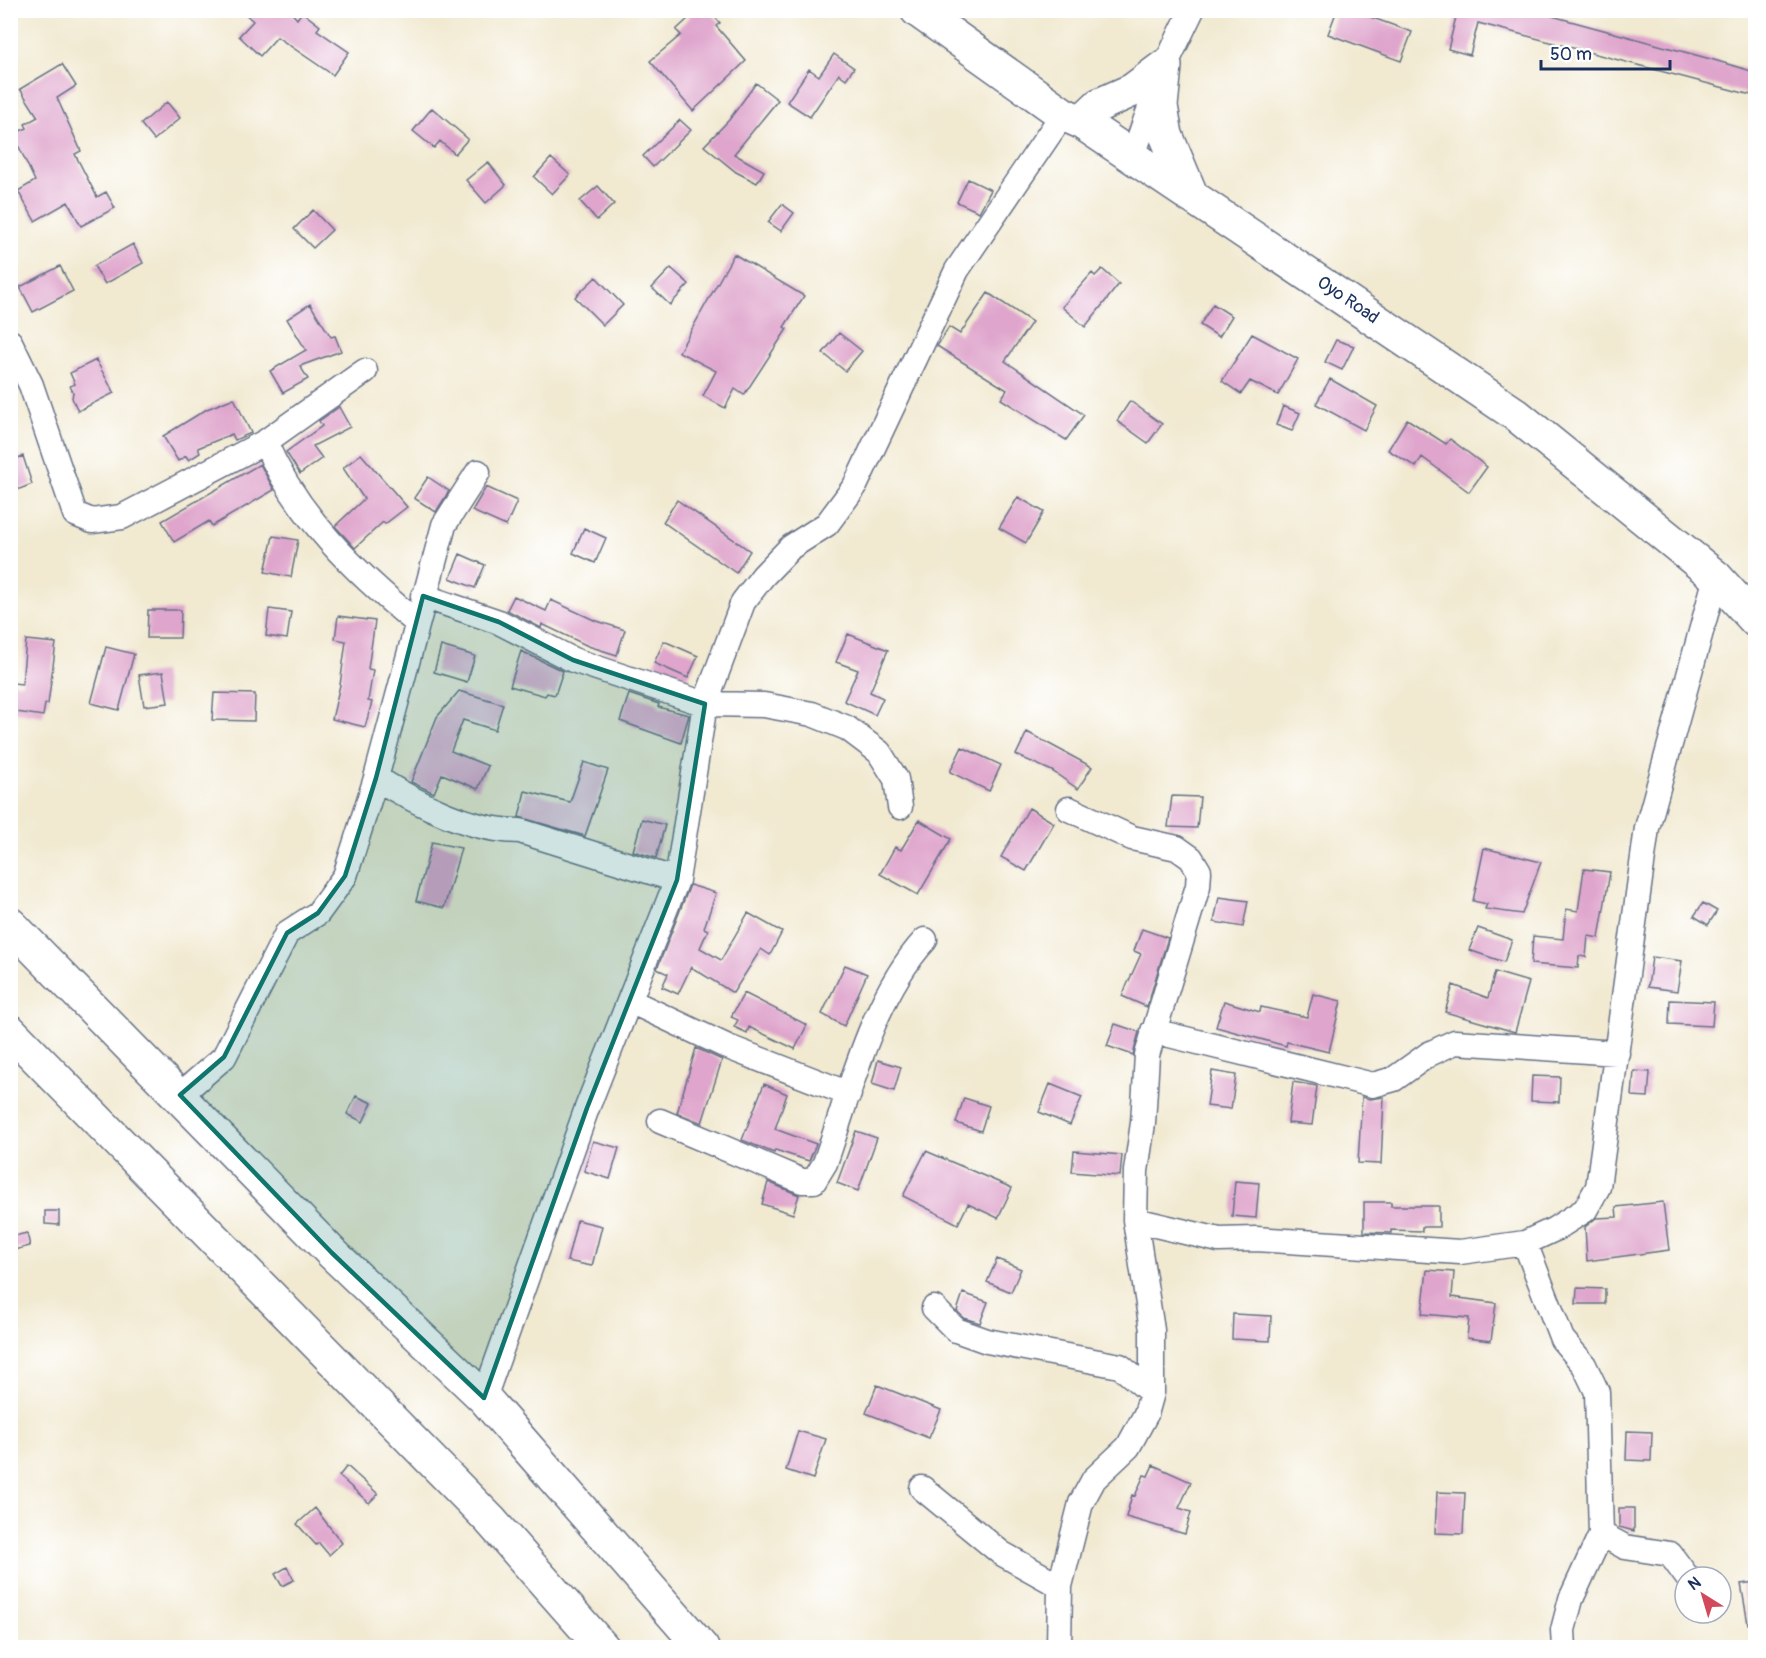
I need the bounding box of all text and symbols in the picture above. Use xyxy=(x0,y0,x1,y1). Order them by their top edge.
scale bar xyxy=(1541,33,1670,71)
text: 50 m xyxy=(1550,43,1592,66)
street label: Oyo Road xyxy=(1313,271,1383,329)
north arrow xyxy=(1673,1565,1733,1625)
text: N xyxy=(1684,1572,1705,1595)

